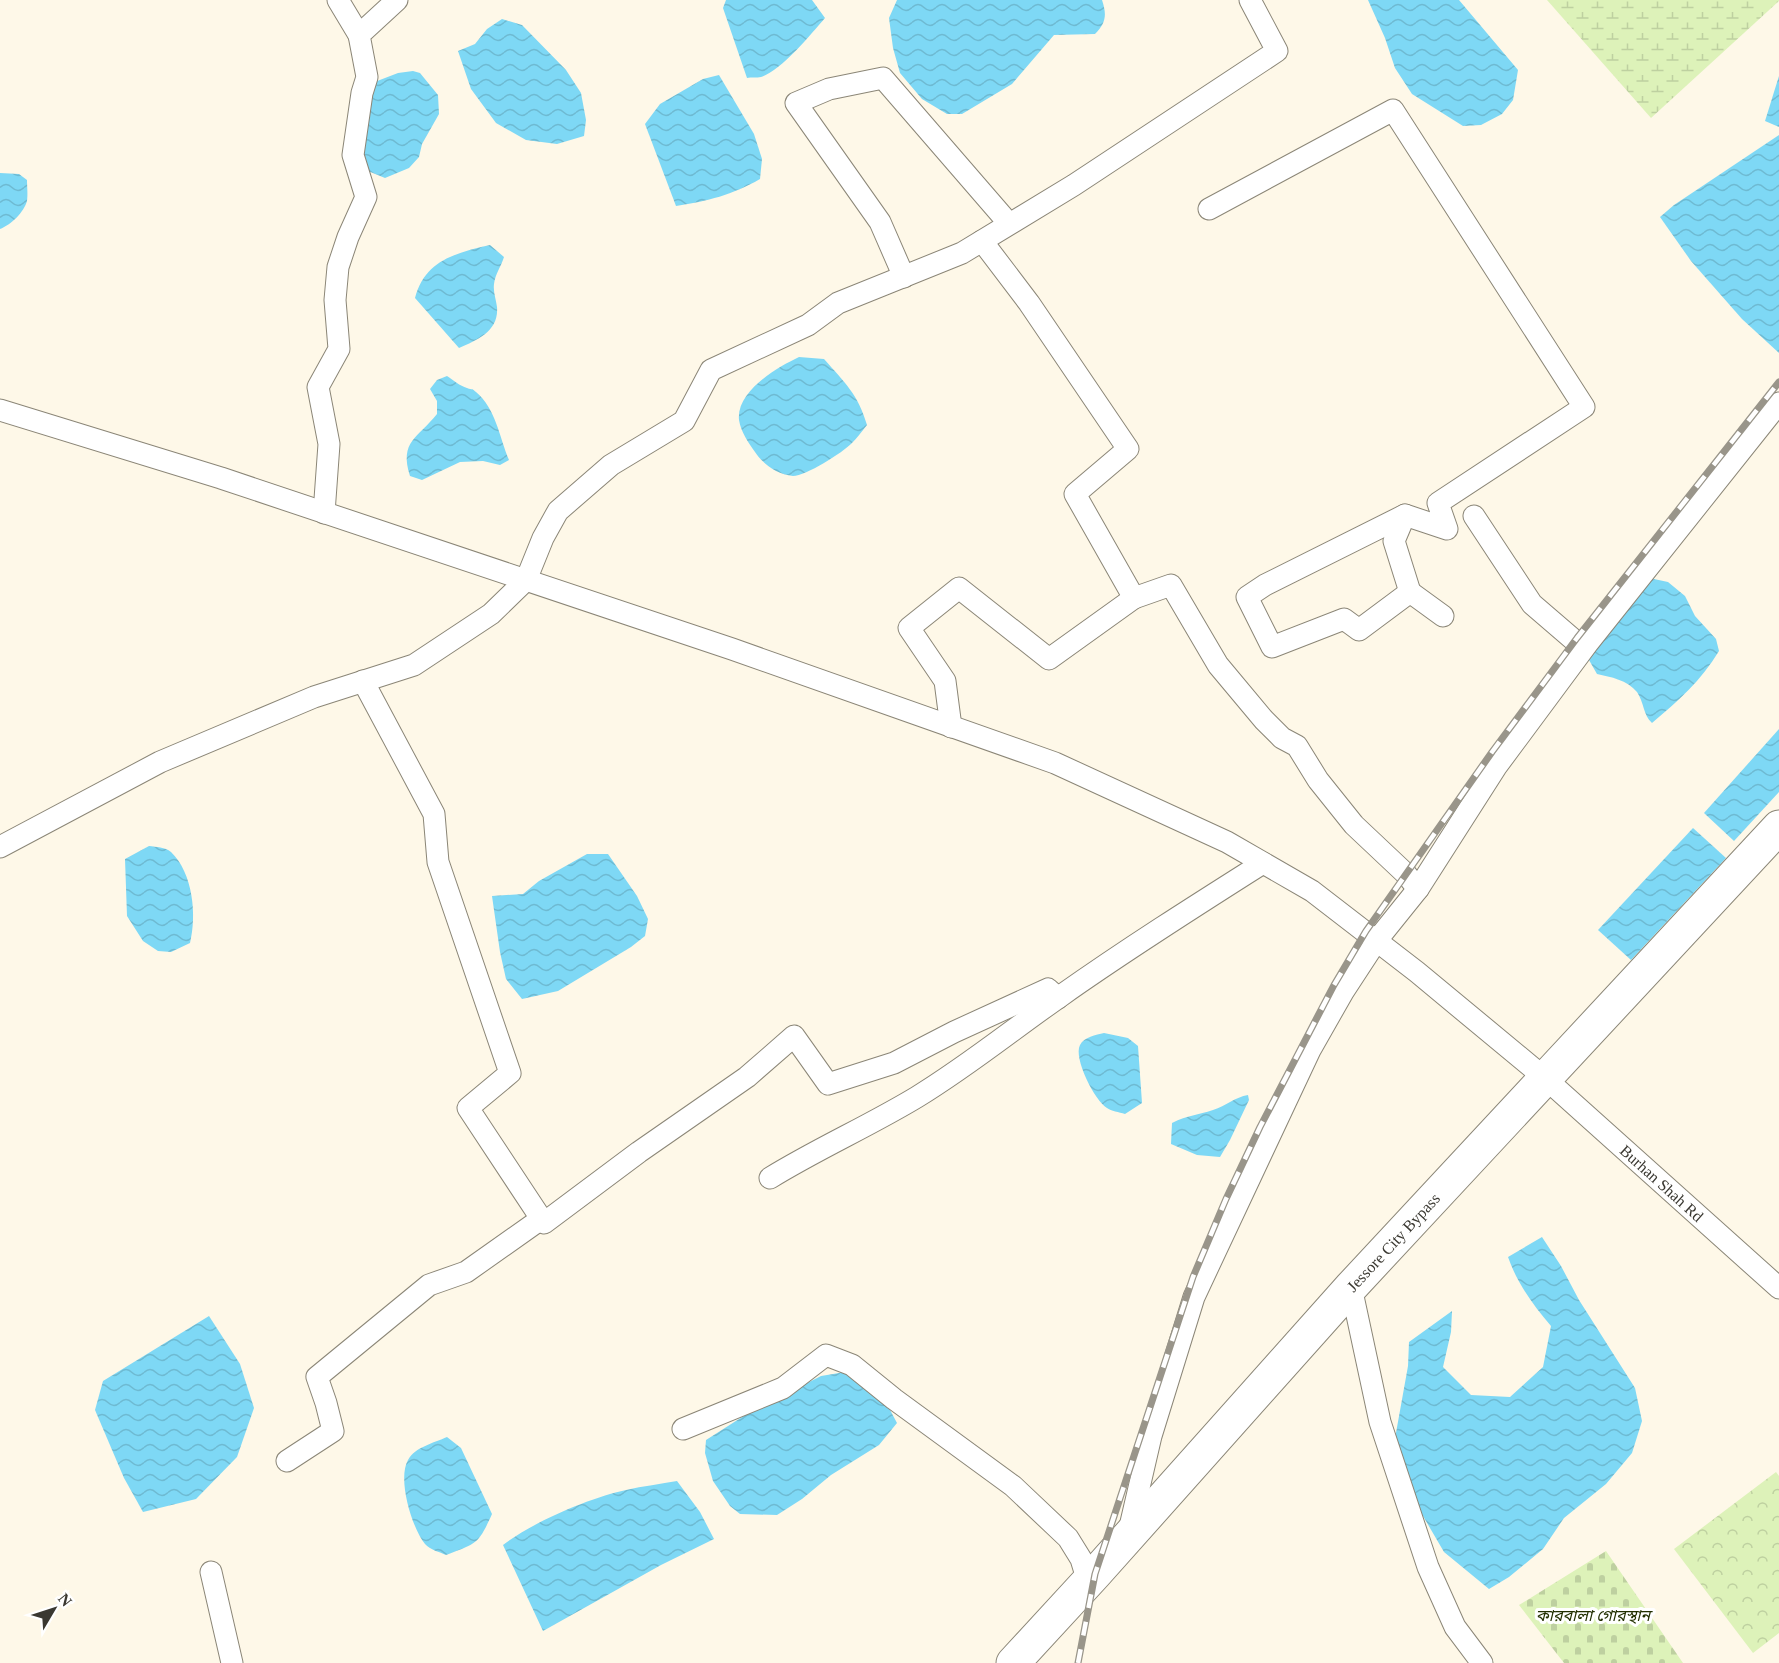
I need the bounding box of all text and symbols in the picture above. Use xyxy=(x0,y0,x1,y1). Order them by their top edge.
street label: Burhan Shah Rd xyxy=(1617,1142,1707,1225)
street label: Jessore City Bypass xyxy=(1344,1190,1444,1296)
north arrow xyxy=(24,1579,84,1639)
text: N xyxy=(55,1590,76,1610)
park label: কারবালা গোরস্থান xyxy=(1536,1607,1653,1624)

